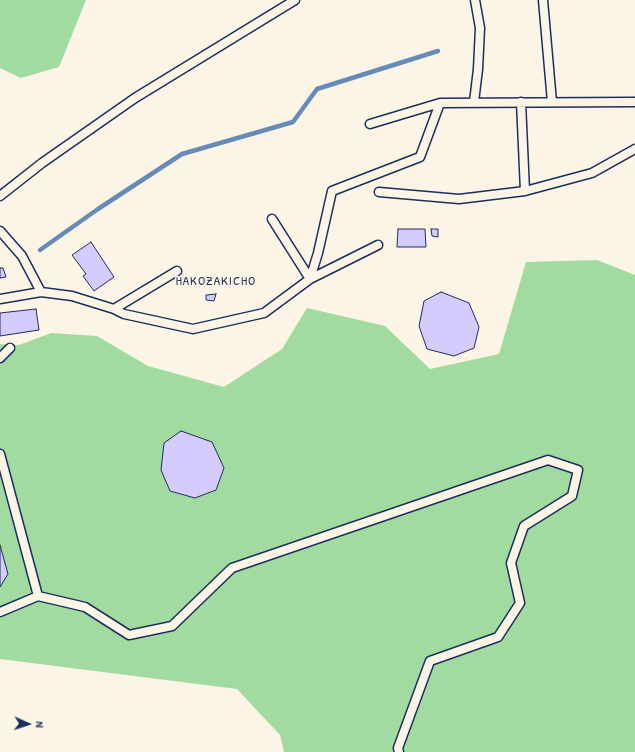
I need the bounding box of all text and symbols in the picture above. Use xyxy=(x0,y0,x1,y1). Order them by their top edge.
district label: HAKOZAKICHO xyxy=(176,274,256,290)
north arrow xyxy=(8,704,48,744)
text: N xyxy=(33,721,47,728)

